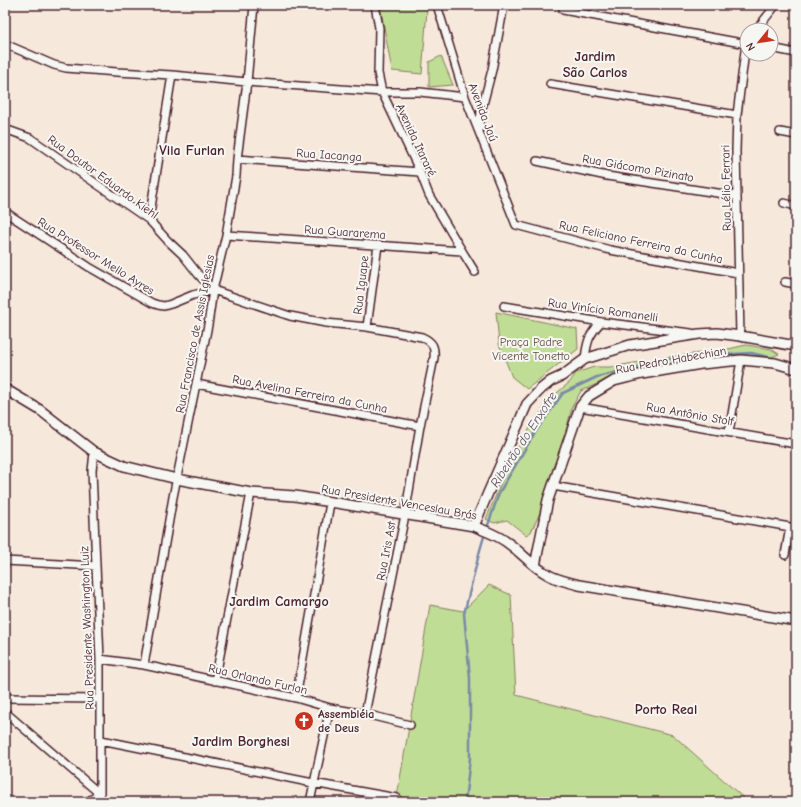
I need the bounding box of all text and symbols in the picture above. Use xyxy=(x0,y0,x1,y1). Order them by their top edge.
north arrow xyxy=(739,22,779,62)
text: N xyxy=(743,40,758,53)
district label: Jardim São Carlos xyxy=(563,48,627,81)
street label: Avenida Jaú xyxy=(465,81,501,143)
street label: Avenida Itararé xyxy=(393,101,439,179)
street label: Rua Doutor Eduardo Kiehl xyxy=(45,132,161,222)
district label: Vila Furlan xyxy=(159,142,225,159)
street label: Rua Lélio Ferrari xyxy=(718,145,734,231)
street label: Rua Iacanga xyxy=(296,146,362,164)
street label: Rua Giácomo Pizinato xyxy=(581,151,695,185)
street label: Rua Professor Mello Ayres xyxy=(35,214,157,298)
street label: Rua Feliciano Ferreira da Cunha xyxy=(558,218,724,266)
street label: Rua Guararema xyxy=(304,222,386,242)
street label: Rua Francisco de Assis Iglesias xyxy=(173,254,217,414)
street label: Rua Iguape xyxy=(350,255,372,315)
street label: Rua Vinício Romanelli xyxy=(547,295,659,325)
park label: Praça Padre Vicente Tonetto xyxy=(492,335,570,363)
street label: Rua Pedro Habechian xyxy=(615,343,727,377)
street label: Rua Avelina Ferreira da Cunha xyxy=(231,372,389,416)
water label: Ribeirão do Enxofre xyxy=(487,388,560,490)
street label: Rua Antônio Stolf xyxy=(645,399,735,429)
street label: Rua Presidente Venceslau Brás xyxy=(320,481,478,523)
street label: Rua Iris Ast xyxy=(373,520,399,582)
street label: Rua Presidente Washington Luiz xyxy=(77,545,97,710)
district label: Jardim Camargo xyxy=(229,593,329,610)
street label: Rua Orlando Furlan xyxy=(207,661,309,697)
district label: Porto Real xyxy=(635,701,697,718)
place label: Assembléia de Deus xyxy=(318,707,374,735)
church icon: Assembléia de Deus xyxy=(293,710,315,732)
district label: Jardim Borghesi xyxy=(192,733,290,750)

